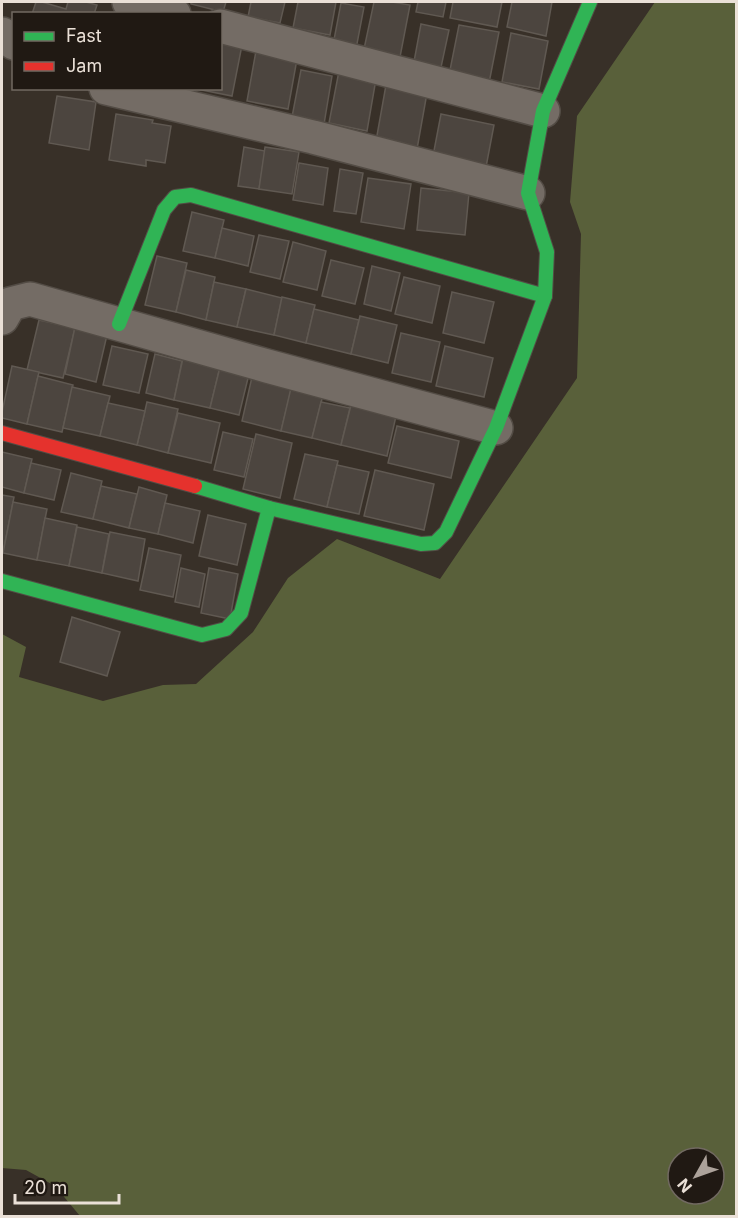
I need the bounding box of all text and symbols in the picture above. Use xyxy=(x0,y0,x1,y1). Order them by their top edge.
legend xyxy=(12,12,222,90)
text: Fast xyxy=(66,25,102,46)
text: Jam xyxy=(66,55,102,76)
north arrow xyxy=(666,1146,726,1206)
scale bar xyxy=(15,1167,118,1205)
text: N xyxy=(673,1175,696,1197)
text: 20 m xyxy=(24,1177,67,1198)

